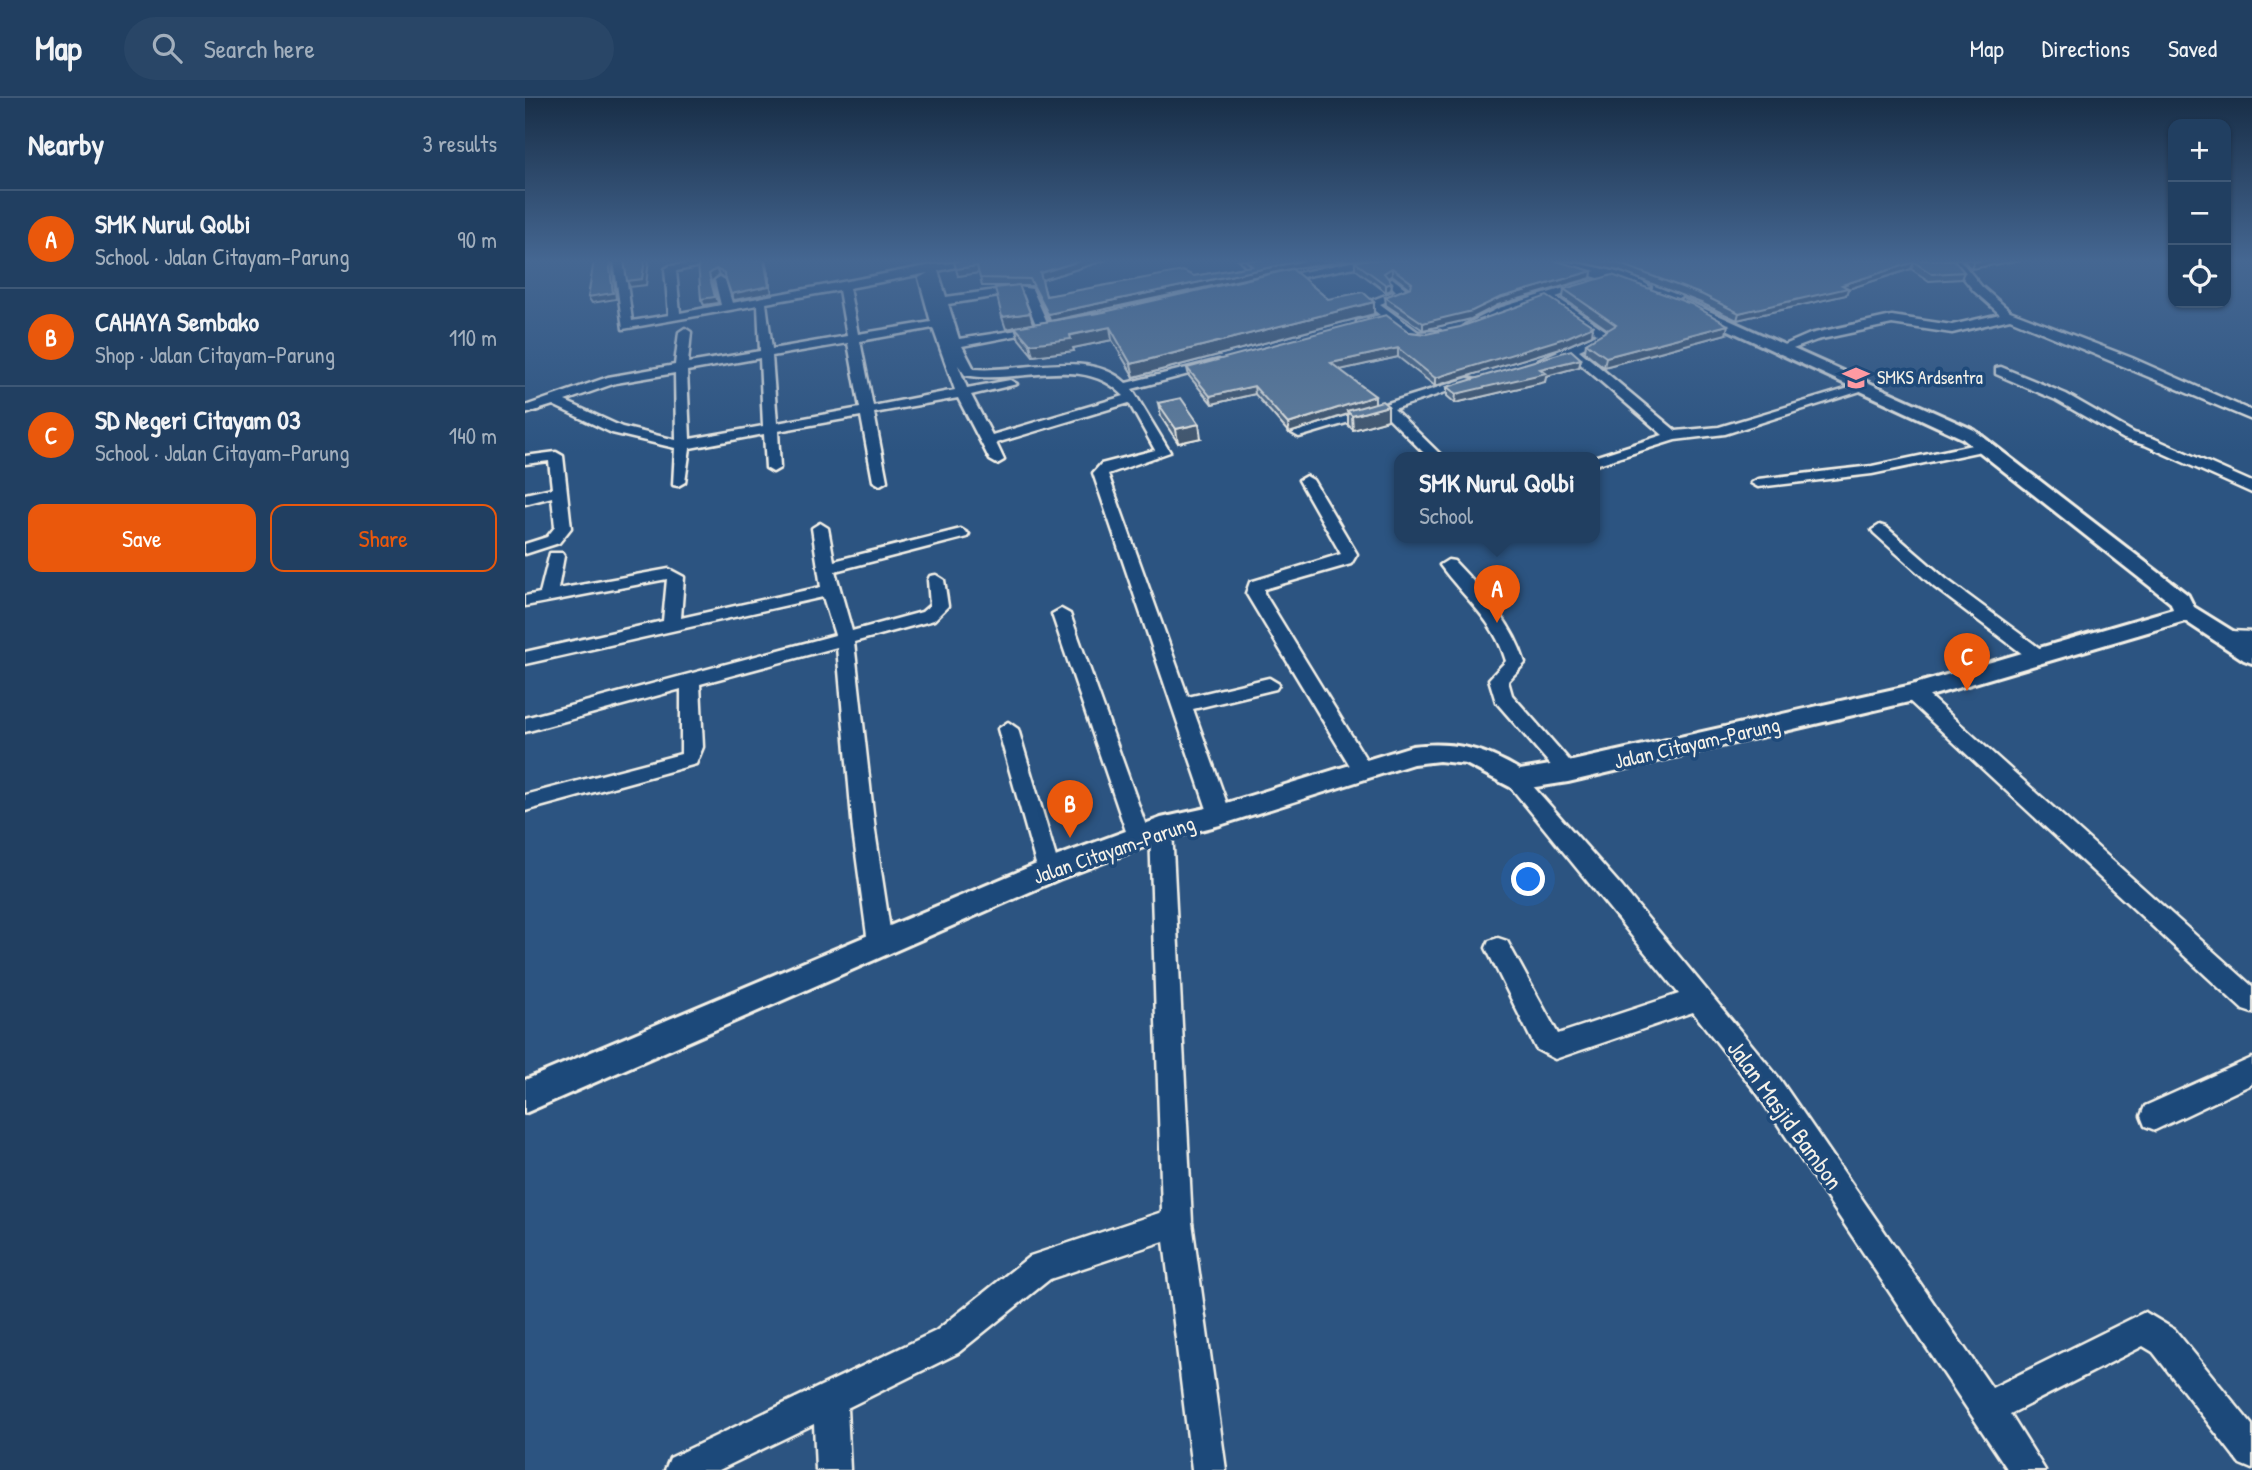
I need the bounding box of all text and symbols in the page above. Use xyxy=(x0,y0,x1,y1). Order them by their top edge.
search box xyxy=(124,17,614,80)
text: Map xyxy=(35,26,82,70)
icon: search xyxy=(148,29,186,67)
text: Search here xyxy=(204,31,315,66)
text: Map xyxy=(1970,32,2004,64)
text: Directions xyxy=(2042,32,2130,64)
text: Saved xyxy=(2168,32,2217,64)
map controls xyxy=(2168,119,2231,308)
button: + xyxy=(2168,119,2231,182)
text: Nearby xyxy=(28,124,104,164)
text: 3 results xyxy=(422,128,497,159)
button: − xyxy=(2168,182,2231,245)
text: SMK Nurul Qolbi xyxy=(95,206,250,241)
text: A xyxy=(45,224,57,255)
text: 90 m xyxy=(457,224,497,255)
text: School · Jalan Citayam-Parung xyxy=(95,241,349,272)
button: locate xyxy=(2168,245,2231,308)
text: CAHAYA Sembako xyxy=(95,304,259,339)
text: B xyxy=(45,322,57,353)
text: 110 m xyxy=(449,322,497,353)
text: Shop · Jalan Citayam-Parung xyxy=(95,339,335,370)
school or university icon: SMKS Ardsentra xyxy=(1841,363,1871,393)
place label: SMKS Ardsentra xyxy=(1877,365,1983,390)
text: SD Negeri Citayam 03 xyxy=(95,402,301,437)
text: C xyxy=(45,420,57,451)
text: 140 m xyxy=(449,420,497,451)
text: School · Jalan Citayam-Parung xyxy=(95,437,349,468)
popup xyxy=(1394,452,1600,543)
text: SMK Nurul Qolbi xyxy=(1419,465,1575,500)
text: School xyxy=(1419,500,1473,531)
button: Save xyxy=(28,504,256,572)
button: Share xyxy=(270,504,497,572)
pin: A xyxy=(1474,565,1520,623)
pin: C xyxy=(1944,633,1990,691)
street label: Jalan Citayam-Parung xyxy=(1611,709,1783,776)
pin: B xyxy=(1047,780,1093,838)
street label: Jalan Citayam-Parung xyxy=(1029,808,1199,891)
your location xyxy=(1511,862,1545,896)
street label: Jalan Masjid Bambon xyxy=(1721,1033,1851,1196)

